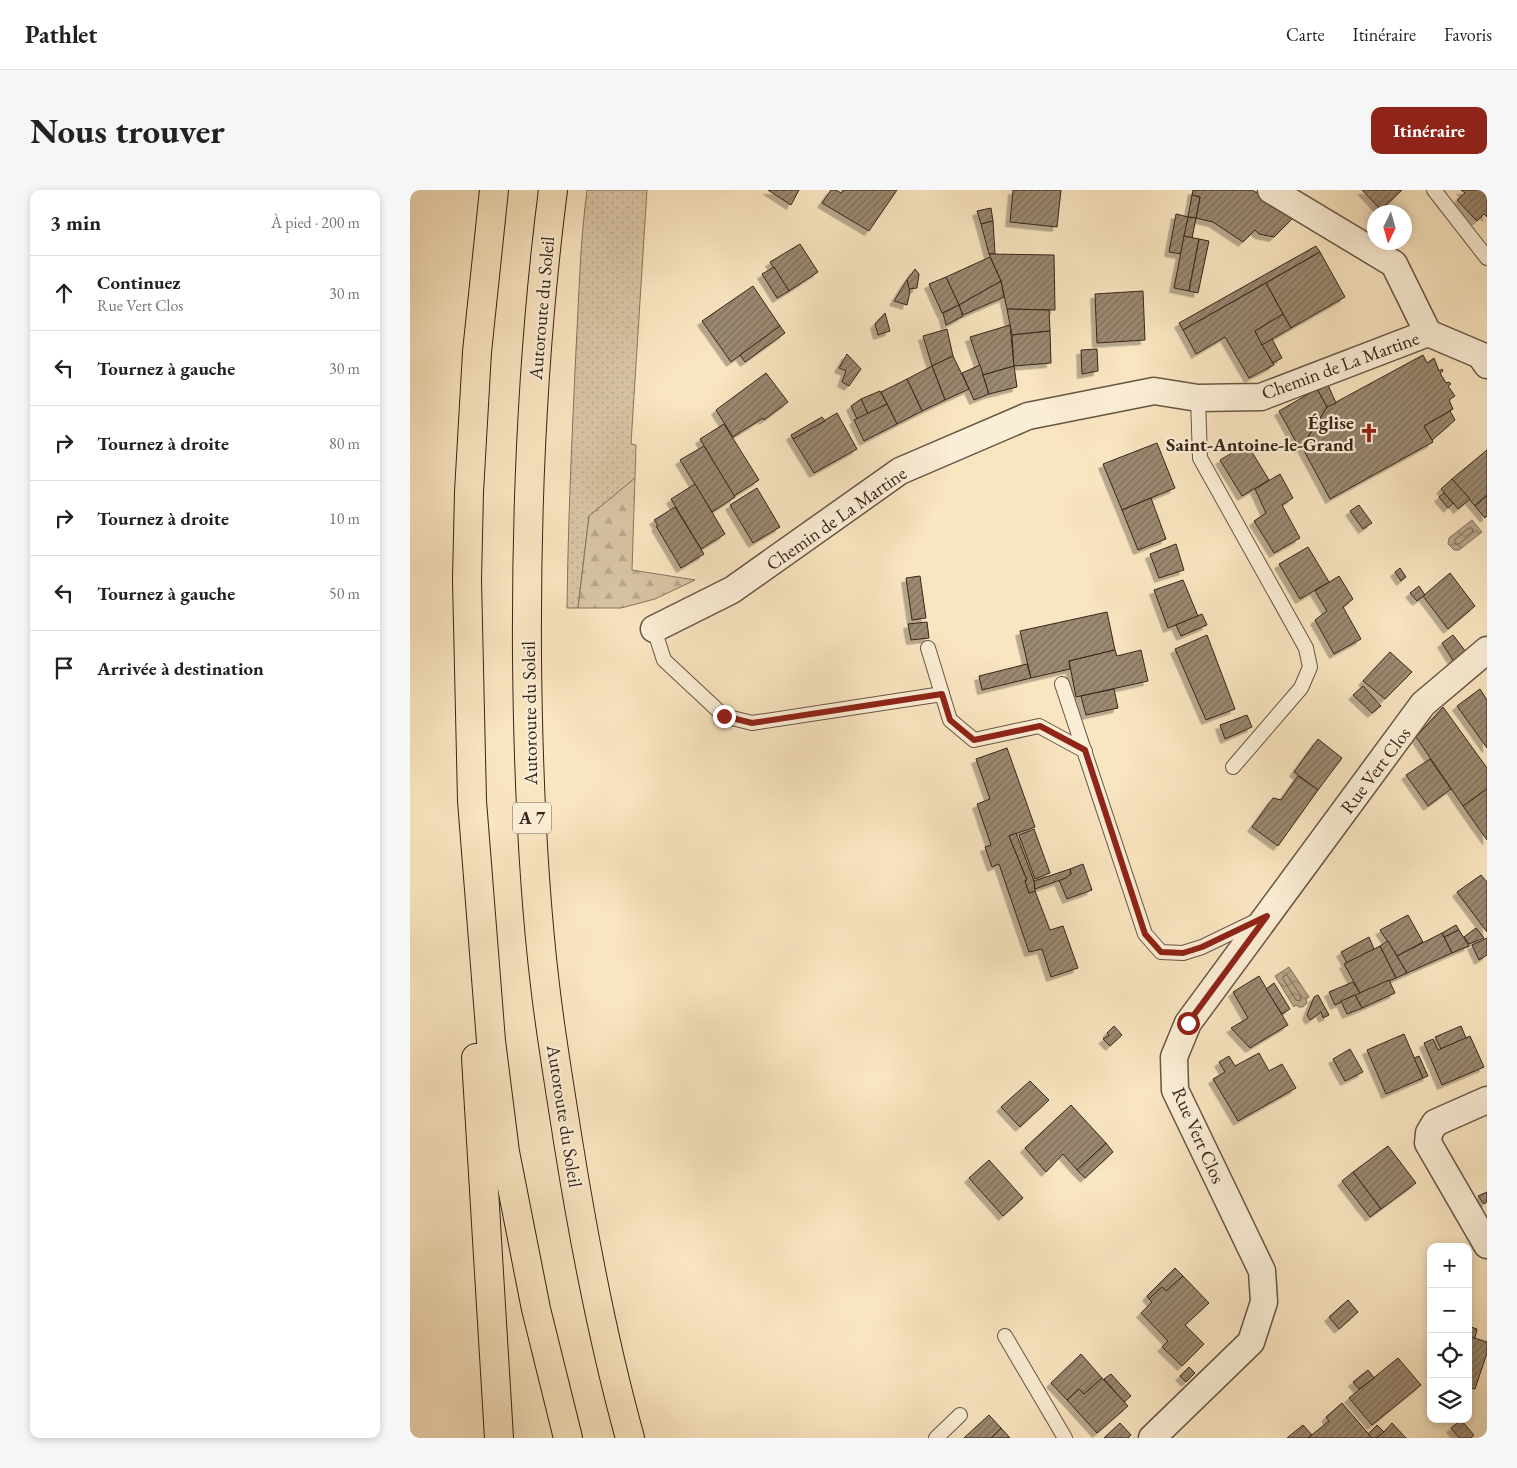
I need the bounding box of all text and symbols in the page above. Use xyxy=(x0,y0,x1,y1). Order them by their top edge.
text: Pathlet xyxy=(25,19,97,50)
text: Carte xyxy=(1286,23,1325,46)
text: Itinéraire xyxy=(1353,23,1416,46)
text: Favoris xyxy=(1444,23,1492,46)
button: Itinéraire xyxy=(1371,107,1487,154)
text: Nous trouver xyxy=(30,108,225,153)
north arrow xyxy=(1367,205,1412,250)
text: 3 min xyxy=(50,209,101,236)
text: À pied · 200 m xyxy=(271,212,360,233)
street label: Autoroute du Soleil xyxy=(523,235,560,382)
text: Continuez xyxy=(97,270,181,295)
icon: ahead xyxy=(50,279,78,307)
text: 30 m xyxy=(329,283,360,304)
text: Rue Vert Clos xyxy=(97,295,184,316)
street label: Chemin de La Martine xyxy=(1258,325,1422,406)
icon: left xyxy=(50,354,78,382)
text: Tournez à gauche xyxy=(97,356,235,381)
text: 30 m xyxy=(329,358,360,379)
place label: Église Saint-Antoine-le-Grand xyxy=(1166,410,1354,457)
church icon: Église Saint-Antoine-le-Grand xyxy=(1358,422,1380,444)
icon: right xyxy=(50,429,78,457)
text: Tournez à droite xyxy=(97,431,229,456)
text: 80 m xyxy=(329,433,360,454)
street label: Chemin de La Martine xyxy=(761,461,911,576)
icon: right xyxy=(50,504,78,532)
text: Tournez à droite xyxy=(97,506,229,531)
text: 10 m xyxy=(329,508,360,529)
icon: left xyxy=(50,579,78,607)
text: Tournez à gauche xyxy=(97,581,235,606)
text: 50 m xyxy=(329,583,360,604)
street label: Autoroute du Soleil xyxy=(516,640,543,786)
icon: arrive xyxy=(50,654,78,682)
text: Arrivée à destination xyxy=(97,656,264,681)
route end xyxy=(713,705,736,728)
street label: Rue Vert Clos xyxy=(1334,722,1416,819)
road number: A 7 xyxy=(513,802,551,834)
route start xyxy=(1177,1012,1200,1035)
street label: Autoroute du Soleil xyxy=(541,1042,588,1190)
street label: Rue Vert Clos xyxy=(1166,1083,1231,1187)
map controls xyxy=(1427,1243,1472,1423)
button: + xyxy=(1427,1243,1472,1288)
button: − xyxy=(1427,1288,1472,1333)
button: locate xyxy=(1427,1333,1472,1378)
button: layers xyxy=(1427,1378,1472,1423)

